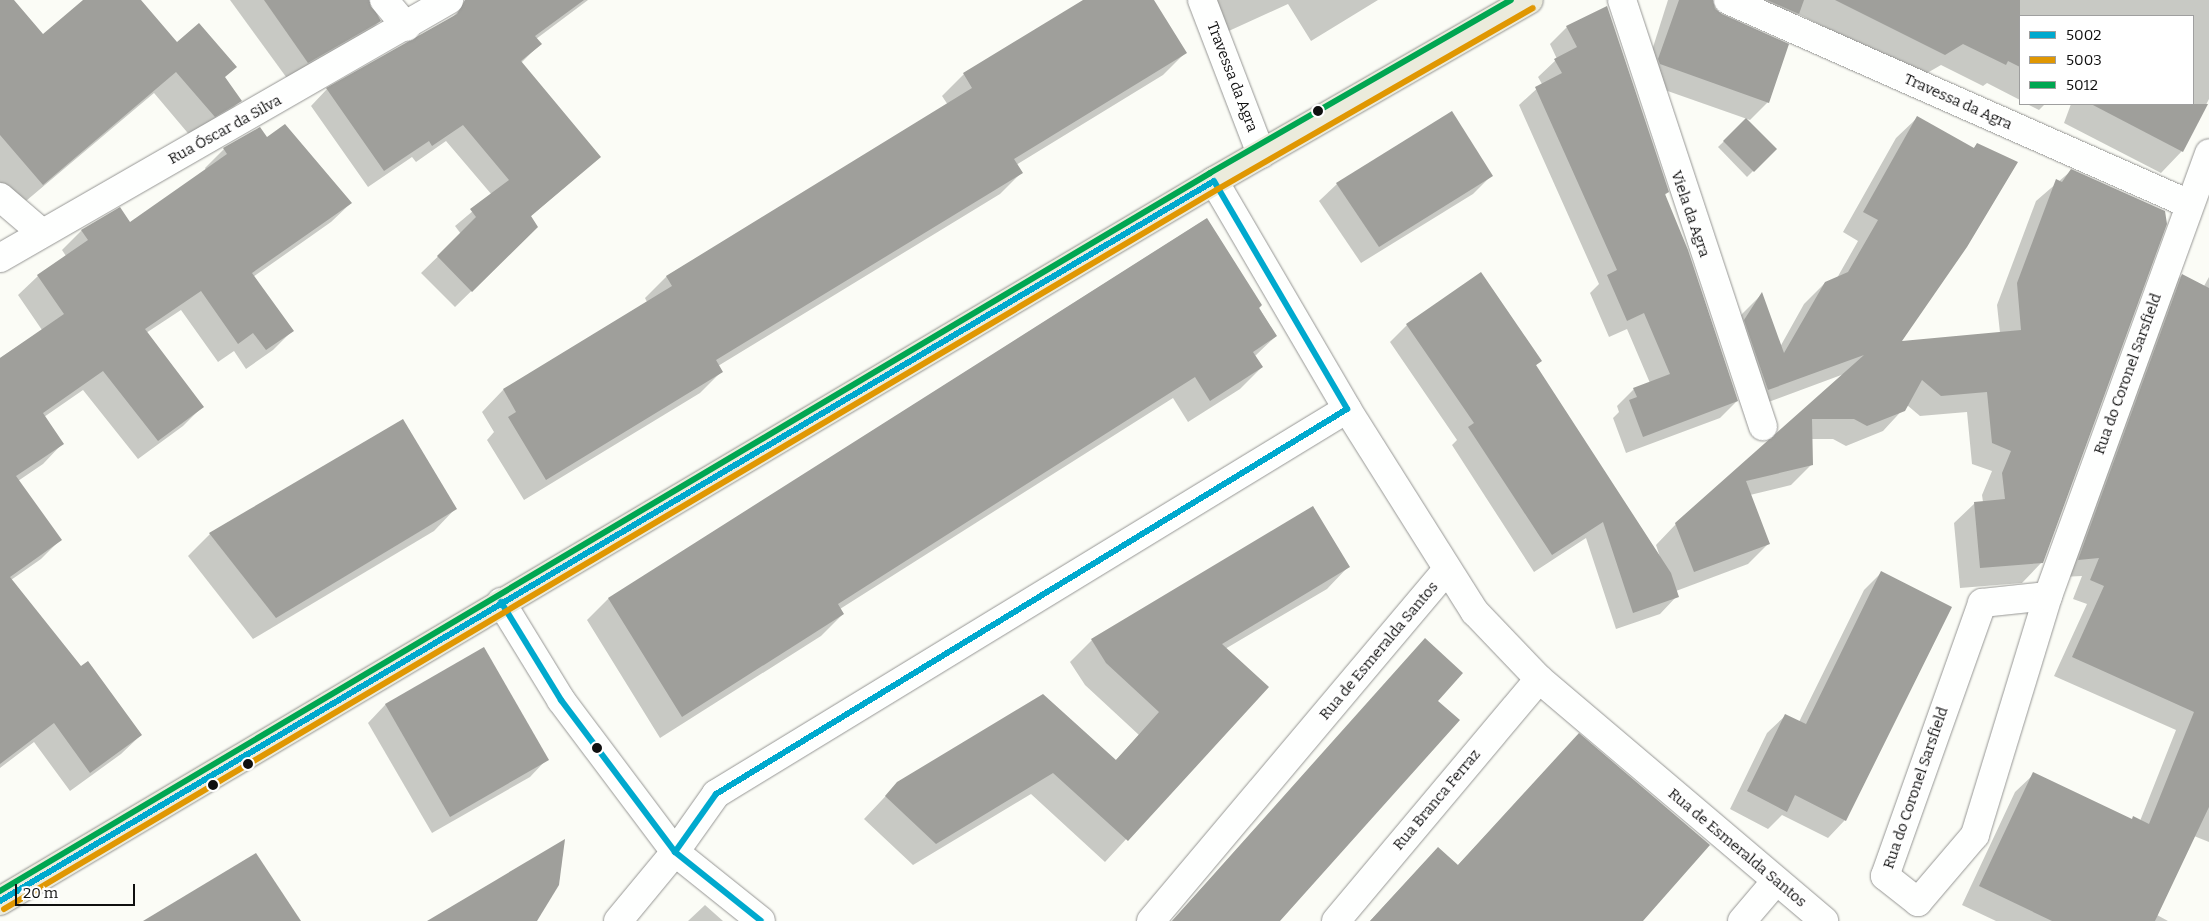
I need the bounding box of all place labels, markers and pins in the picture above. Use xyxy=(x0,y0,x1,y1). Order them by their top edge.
unlabelled marker xyxy=(1313,106,1323,116)
unlabelled marker xyxy=(592,743,602,753)
unlabelled marker xyxy=(243,759,253,769)
unlabelled marker xyxy=(208,780,218,790)

